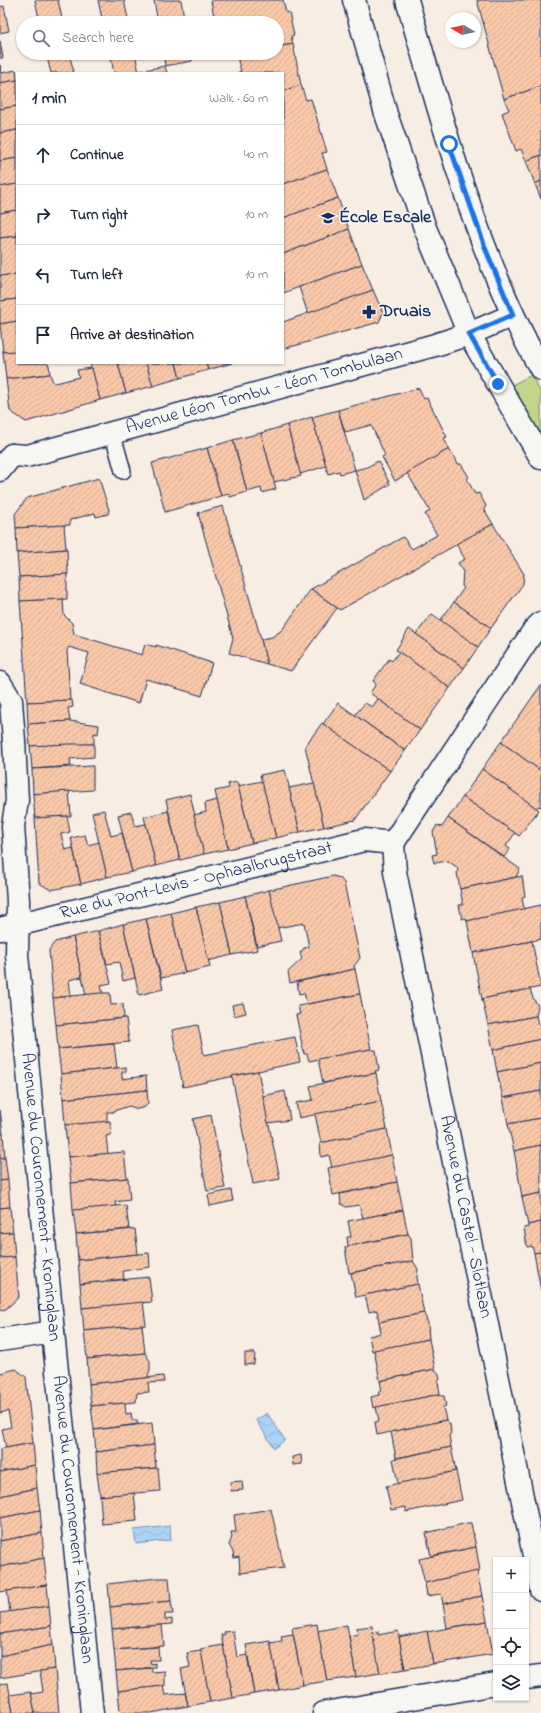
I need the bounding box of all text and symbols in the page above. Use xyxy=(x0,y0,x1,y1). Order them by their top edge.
north arrow xyxy=(445,12,481,48)
search box xyxy=(16,16,284,60)
icon: search xyxy=(30,27,52,49)
text: Search here xyxy=(62,27,134,49)
text: 1 min xyxy=(32,86,66,111)
text: Walk · 60 m xyxy=(209,89,268,108)
route start xyxy=(440,135,458,153)
icon: ahead xyxy=(32,144,54,166)
text: Continue xyxy=(70,144,124,166)
text: 40 m xyxy=(244,145,268,164)
icon: right xyxy=(32,204,54,226)
text: Turn right xyxy=(70,204,128,226)
text: 10 m xyxy=(245,205,268,224)
place label: École Escale xyxy=(339,205,432,231)
school or university icon: École Escale xyxy=(320,210,336,226)
icon: left xyxy=(32,264,54,286)
text: Turn left xyxy=(70,264,123,286)
text: 10 m xyxy=(245,265,268,284)
place label: Druais xyxy=(379,299,431,325)
pharmacy icon: Druais xyxy=(361,304,377,320)
icon: arrive xyxy=(32,324,54,346)
text: Arrive at destination xyxy=(70,324,194,346)
street label: Avenue Léon Tombu - Léon Tombulaan xyxy=(123,341,406,442)
route end xyxy=(489,375,507,393)
street label: Rue du Pont-Levis - Ophaalbrugstraat xyxy=(57,835,335,927)
street label: Avenue du Couronnement - Kroninglaan xyxy=(13,1052,67,1343)
street label: Avenue du Castel - Slotlaan xyxy=(432,1113,498,1321)
street label: Avenue du Couronnement - Kroninglaan xyxy=(45,1374,100,1665)
map controls xyxy=(493,1557,529,1701)
button: + xyxy=(493,1557,529,1593)
button: − xyxy=(493,1593,529,1629)
button: locate xyxy=(493,1629,529,1665)
button: layers xyxy=(493,1665,529,1701)

